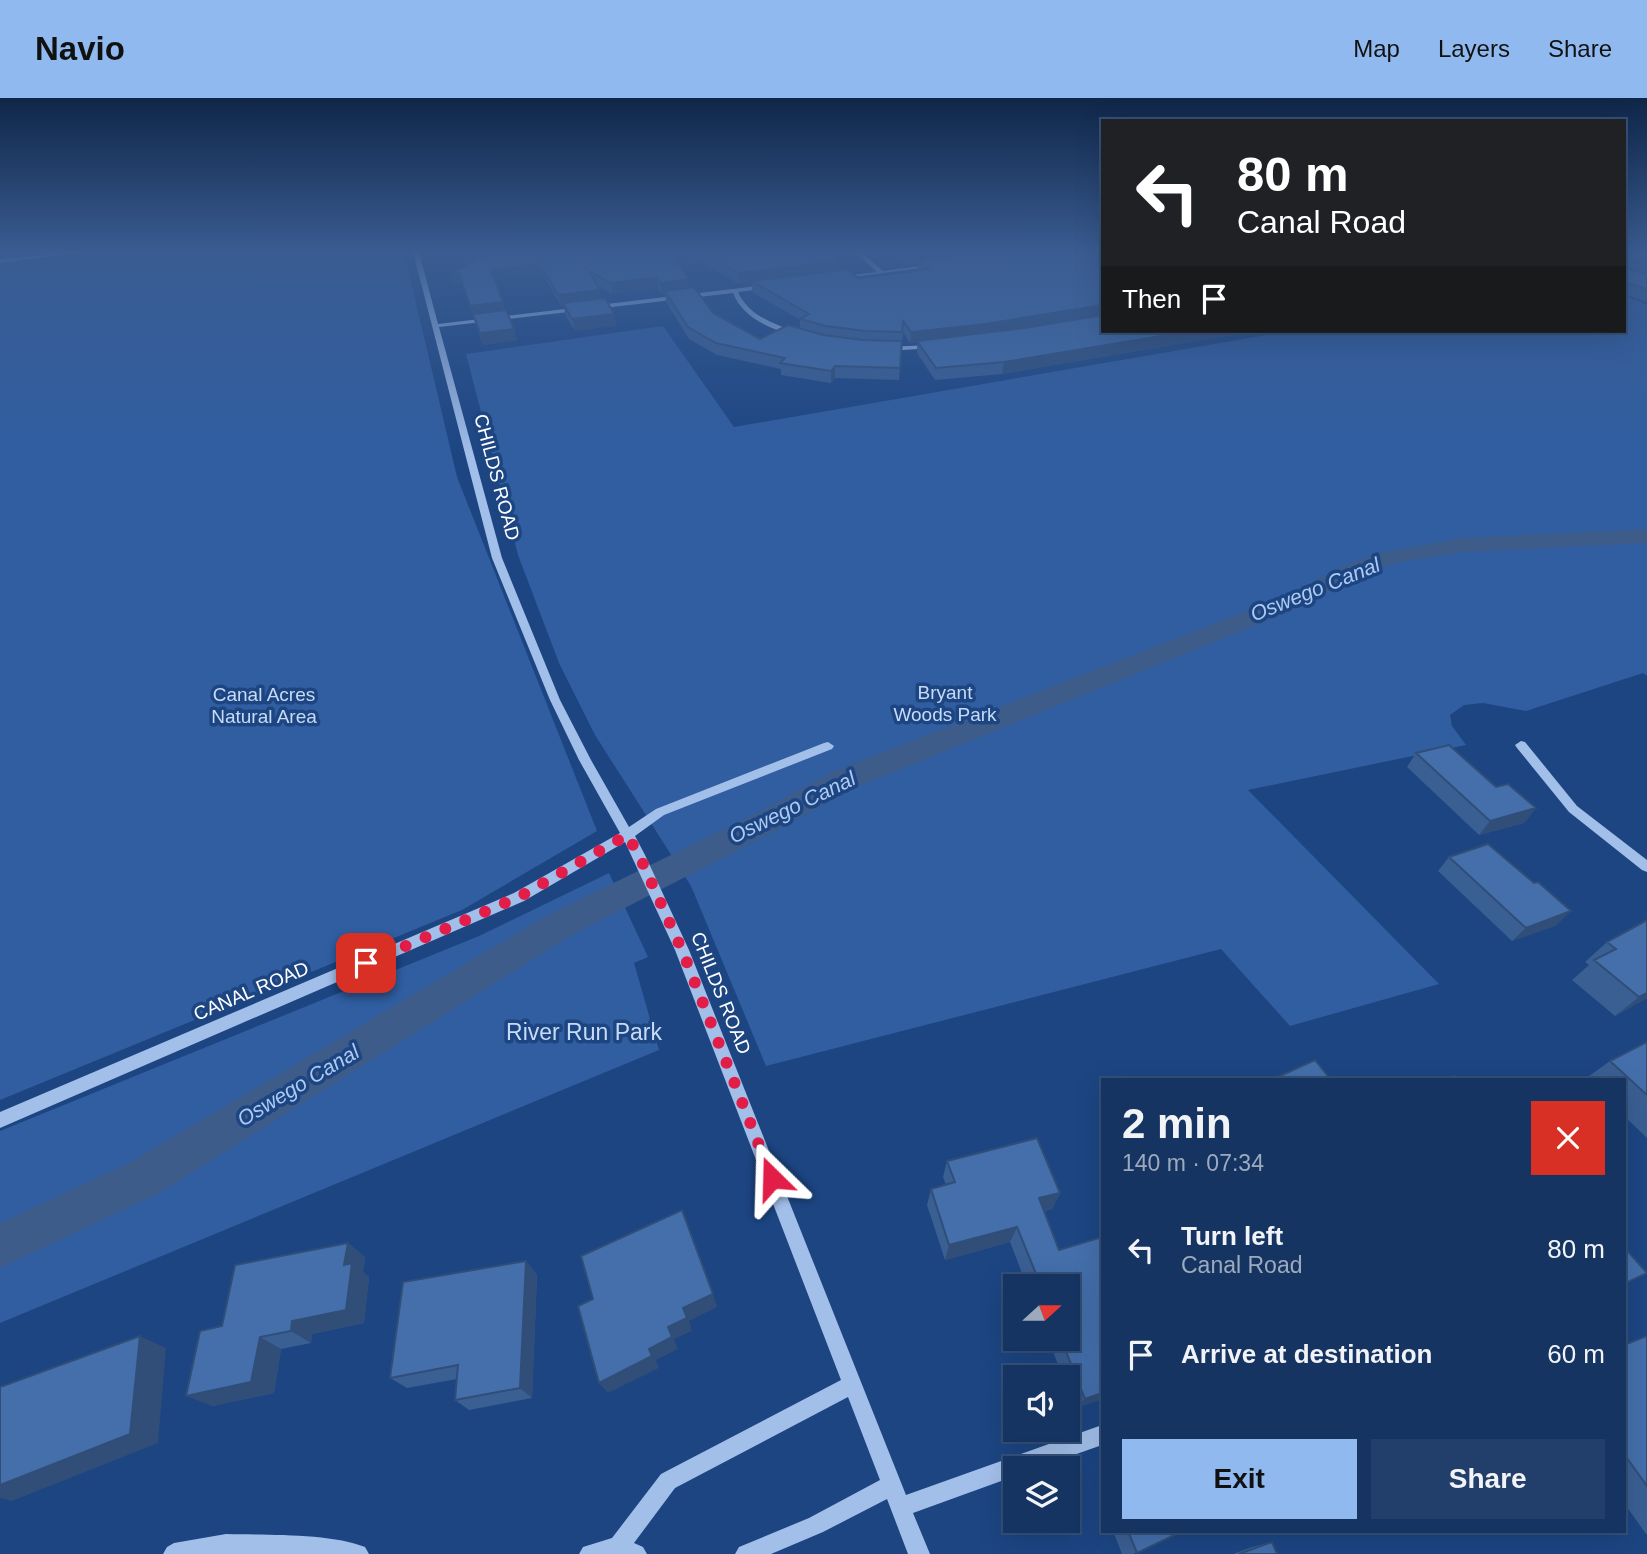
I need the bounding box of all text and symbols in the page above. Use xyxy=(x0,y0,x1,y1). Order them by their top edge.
text: Navio xyxy=(35,30,125,67)
text: Map xyxy=(1353,35,1400,62)
text: Layers xyxy=(1438,35,1510,62)
text: Share xyxy=(1548,35,1612,62)
icon: left xyxy=(1122,147,1213,238)
text: 80 m xyxy=(1237,147,1349,201)
text: Canal Road xyxy=(1237,204,1406,240)
icon: arrive xyxy=(1195,280,1233,318)
text: Then xyxy=(1122,284,1181,314)
street label: CHILDS ROAD xyxy=(470,412,524,542)
water label: Oswego Canal xyxy=(1247,552,1384,625)
park label: Bryant Woods Park xyxy=(893,682,997,725)
park label: Canal Acres Natural Area xyxy=(211,684,317,727)
water label: Oswego Canal xyxy=(725,766,860,848)
street label: CHILDS ROAD xyxy=(687,929,755,1057)
pin xyxy=(336,933,396,993)
icon: arrive xyxy=(347,944,385,982)
street label: CANAL ROAD xyxy=(190,957,312,1025)
park label: River Run Park xyxy=(506,1019,662,1045)
water label: Oswego Canal xyxy=(233,1039,364,1130)
text: 2 min xyxy=(1122,1100,1232,1147)
button: close xyxy=(1531,1101,1605,1175)
position arrow xyxy=(735,1141,809,1215)
text: 140 m · 07:34 xyxy=(1122,1150,1264,1176)
text: Turn left xyxy=(1181,1221,1283,1251)
icon: left xyxy=(1122,1231,1160,1269)
text: 80 m xyxy=(1547,1234,1605,1264)
text: Canal Road xyxy=(1181,1252,1302,1278)
north arrow xyxy=(1003,1274,1080,1351)
map controls xyxy=(1003,1274,1080,1533)
icon: arrive xyxy=(1122,1336,1160,1374)
text: Arrive at destination xyxy=(1181,1339,1432,1369)
text: 60 m xyxy=(1547,1339,1605,1369)
button: sound xyxy=(1003,1365,1080,1442)
button: Exit xyxy=(1122,1439,1357,1519)
button: Share xyxy=(1371,1439,1605,1519)
button: layers xyxy=(1003,1456,1080,1533)

